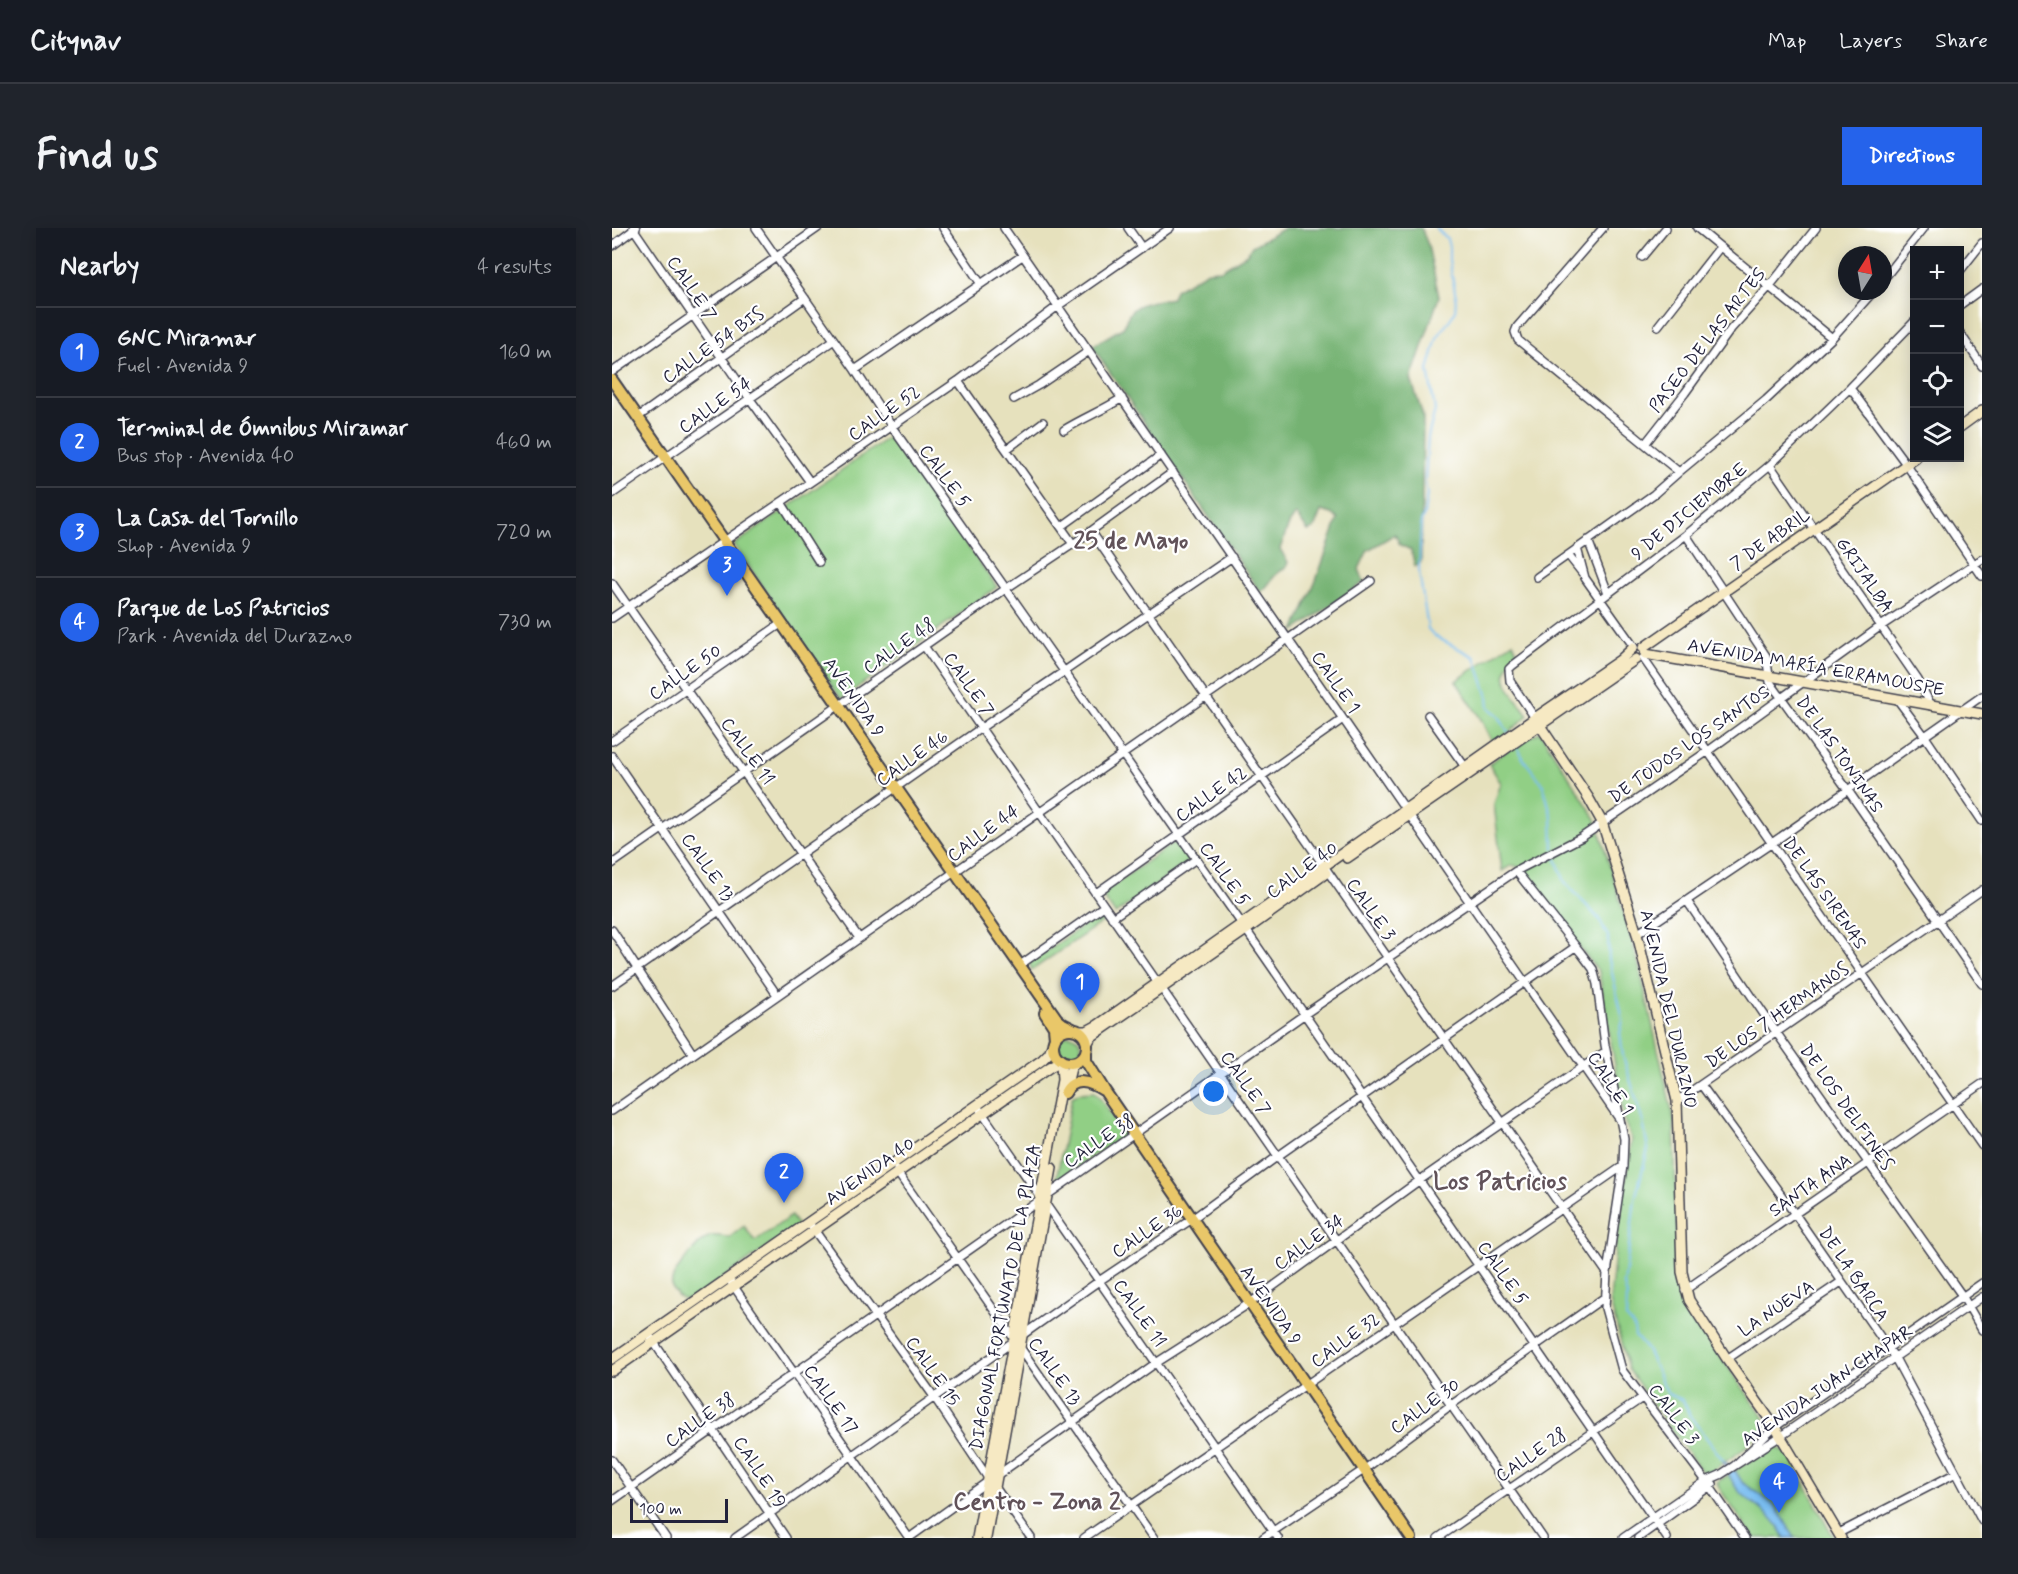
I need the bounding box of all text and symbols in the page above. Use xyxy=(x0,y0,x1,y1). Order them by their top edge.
text: Citynav xyxy=(30,23,121,60)
text: Map xyxy=(1768,27,1806,55)
text: Layers xyxy=(1839,27,1902,55)
text: Share xyxy=(1935,27,1988,55)
button: Directions xyxy=(1842,127,1982,185)
text: Find us xyxy=(36,129,158,184)
north arrow xyxy=(1838,246,1892,300)
map controls xyxy=(1910,246,1964,462)
button: + xyxy=(1910,246,1964,300)
text: Nearby xyxy=(60,250,139,284)
street label: CALLE 7 xyxy=(661,251,722,326)
text: 4 results xyxy=(477,254,552,281)
street label: PASEO DE LAS ARTES xyxy=(1644,263,1772,418)
button: − xyxy=(1910,300,1964,354)
street label: CALLE 54 BIS xyxy=(658,302,769,390)
text: GNC Miramar xyxy=(117,325,257,353)
text: 1 xyxy=(75,339,84,366)
text: 160 m xyxy=(499,339,552,366)
text: Fuel · Avenida 9 xyxy=(117,353,248,380)
button: locate xyxy=(1910,354,1964,408)
street label: CALLE 54 xyxy=(674,372,757,440)
street label: CALLE 52 xyxy=(844,380,925,447)
button: layers xyxy=(1910,408,1964,462)
text: Terminal de Ómnibus Miramar xyxy=(117,415,408,443)
text: 2 xyxy=(75,429,84,456)
text: 460 m xyxy=(496,429,552,456)
street label: CALLE 5 xyxy=(913,440,976,513)
text: Bus stop · Avenida 40 xyxy=(117,443,294,470)
street label: 9 DE DICIEMBRE xyxy=(1627,457,1753,566)
street label: 7 DE ABRIL xyxy=(1726,503,1816,576)
text: La Casa del Tornillo xyxy=(117,505,298,533)
text: 3 xyxy=(75,519,84,546)
text: 720 m xyxy=(496,519,552,546)
district label: 25 de Mayo xyxy=(1074,526,1188,557)
text: Shop · Avenida 9 xyxy=(117,533,251,560)
street label: GRIJALBA xyxy=(1830,533,1898,618)
pin: 3 xyxy=(708,546,746,596)
text: Parque de Los Patricios xyxy=(117,595,330,623)
text: 4 xyxy=(74,609,85,636)
text: 730 m xyxy=(498,609,552,636)
street label: CALLE 48 xyxy=(859,613,940,680)
text: Park · Avenida del Durazno xyxy=(117,623,352,650)
street label: AVENIDA MARÍA ERRAMOUSPE xyxy=(1686,634,1946,702)
street label: CALLE 50 xyxy=(645,639,727,707)
street label: CALLE 1 xyxy=(1305,647,1365,718)
street label: CALLE 7 xyxy=(937,648,999,722)
street label: AVENIDA 9 xyxy=(817,653,890,742)
street label: DE TODOS LOS SANTOS xyxy=(1604,680,1775,810)
street label: DE LAS TONINAS xyxy=(1790,691,1889,818)
street label: CALLE 11 xyxy=(715,713,780,790)
street label: CALLE 46 xyxy=(872,725,953,792)
street label: CALLE 42 xyxy=(1171,761,1252,828)
street label: CALLE 44 xyxy=(943,799,1025,868)
street label: CALLE 13 xyxy=(675,829,740,907)
street label: DE LAS SIRENAS xyxy=(1777,833,1872,954)
street label: CALLE 40 xyxy=(1262,837,1343,905)
street label: CALLE 5 xyxy=(1193,838,1255,912)
street label: CALLE 3 xyxy=(1340,874,1400,945)
street label: AVENIDA DEL DURAZNO xyxy=(1633,907,1703,1111)
street label: DE LOS 7 HERMANOS xyxy=(1701,957,1854,1074)
pin: 1 xyxy=(1060,964,1100,1013)
street label: DE LOS DELFINES xyxy=(1794,1040,1899,1176)
street label: CALLE 7 xyxy=(1214,1047,1276,1121)
street label: CALLE 1 xyxy=(1581,1047,1639,1120)
your location xyxy=(1199,1077,1228,1106)
street label: CALLE 38 xyxy=(1060,1109,1140,1174)
street label: AVENIDA 40 xyxy=(821,1132,920,1211)
street label: DIAGONAL FORTUNATO DE LA PLAZA xyxy=(964,1142,1047,1452)
street label: SANTA ANA xyxy=(1765,1149,1857,1223)
pin: 2 xyxy=(764,1154,804,1203)
district label: Los Patricios xyxy=(1433,1167,1567,1198)
street label: CALLE 36 xyxy=(1108,1199,1188,1264)
street label: CALLE 34 xyxy=(1270,1209,1350,1276)
street label: DE LA BARCA xyxy=(1813,1222,1894,1327)
street label: CALLE 5 xyxy=(1471,1237,1533,1311)
street label: AVENIDA 9 xyxy=(1234,1261,1307,1350)
street label: CALLE 11 xyxy=(1107,1275,1171,1352)
street label: LA NUEVA xyxy=(1734,1275,1819,1343)
street label: CALLE 32 xyxy=(1306,1308,1385,1374)
street label: AVENIDA JUAN CHAPAR xyxy=(1737,1319,1919,1452)
street label: CALLE 15 xyxy=(899,1332,965,1411)
street label: CALLE 13 xyxy=(1022,1333,1087,1411)
street label: CALLE 17 xyxy=(798,1360,863,1439)
street label: CALLE 30 xyxy=(1386,1373,1465,1440)
street label: CALLE 3 xyxy=(1642,1379,1704,1450)
street label: CALLE 38 xyxy=(661,1388,740,1454)
street label: CALLE 28 xyxy=(1491,1423,1572,1488)
street label: CALLE 19 xyxy=(727,1432,791,1513)
pin: 4 xyxy=(1760,1464,1798,1513)
district label: Centro - Zona 2 xyxy=(953,1487,1121,1518)
scale bar xyxy=(630,1496,728,1524)
text: 100 m xyxy=(639,1499,682,1520)

